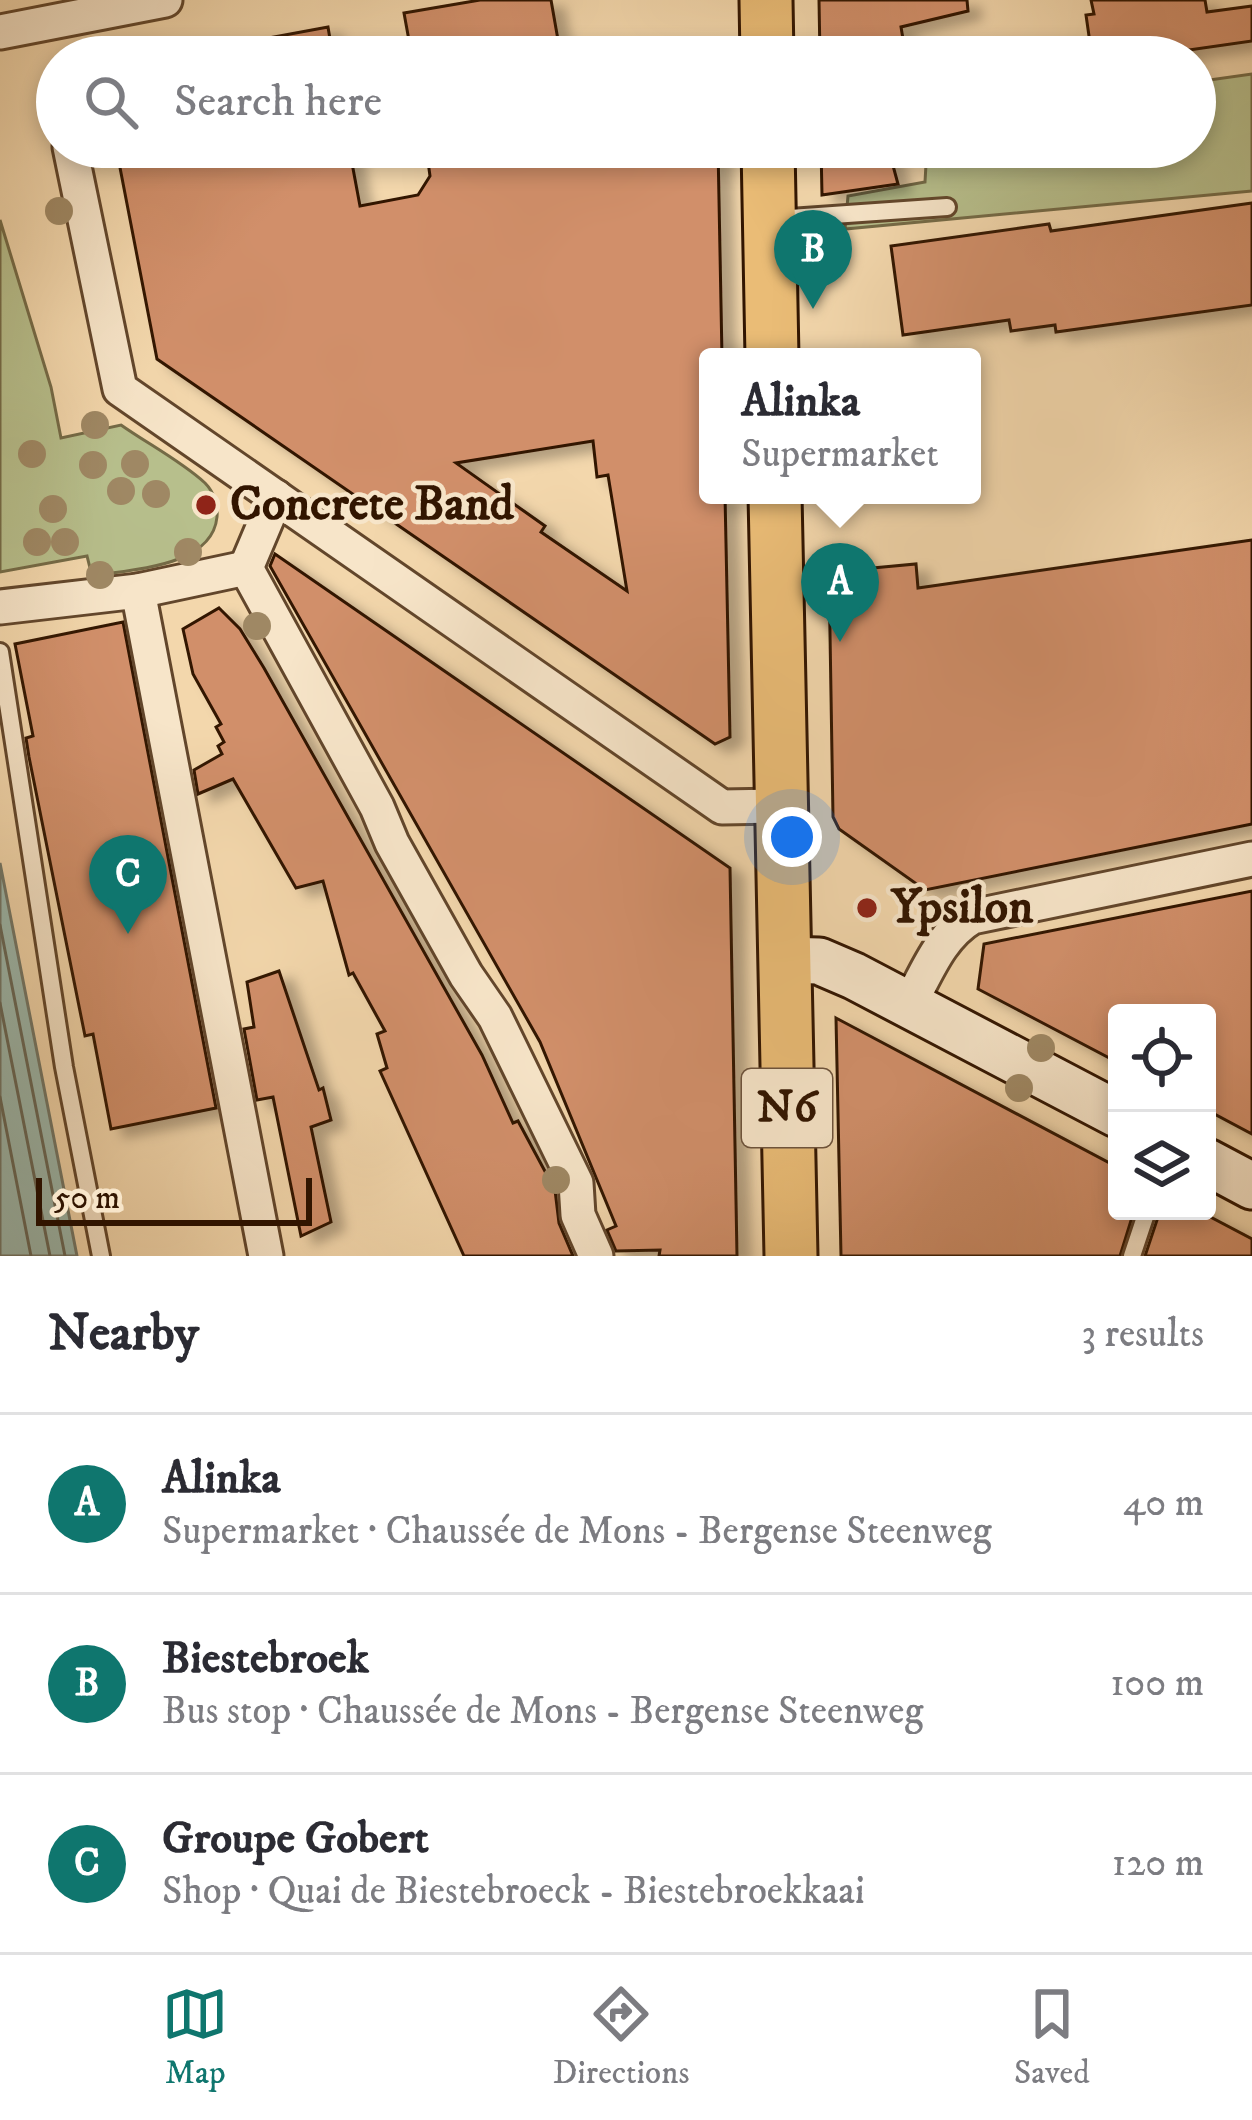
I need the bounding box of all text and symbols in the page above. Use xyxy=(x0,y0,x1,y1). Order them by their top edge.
search box xyxy=(36,36,1216,168)
icon: search xyxy=(78,69,144,135)
text: Search here xyxy=(174,74,382,130)
pin: B xyxy=(774,210,852,309)
popup xyxy=(699,348,981,504)
text: Alinka xyxy=(741,374,860,430)
text: Supermarket xyxy=(741,430,939,479)
place label: Concrete Band xyxy=(230,475,515,535)
marker: Concrete Band xyxy=(193,492,219,518)
pin: A xyxy=(801,543,879,642)
your location xyxy=(762,807,822,867)
pin: C xyxy=(89,835,167,934)
place label: Ypsilon xyxy=(890,878,1034,938)
marker: Ypsilon xyxy=(854,895,880,921)
map controls xyxy=(1108,1004,1216,1220)
button: locate xyxy=(1108,1004,1216,1112)
road number: N6 xyxy=(742,1069,832,1147)
button: layers xyxy=(1108,1112,1216,1220)
scale bar xyxy=(36,1172,312,1225)
text: 50 m xyxy=(54,1178,120,1219)
text: Nearby xyxy=(48,1302,199,1366)
text: 3 results xyxy=(1081,1310,1204,1359)
text: Alinka xyxy=(162,1451,281,1507)
text: A xyxy=(75,1479,99,1528)
text: 40 m xyxy=(1123,1479,1204,1528)
text: Supermarket · Chaussée de Mons - Bergense Steenweg xyxy=(162,1507,992,1556)
text: Biestebroek xyxy=(162,1631,369,1687)
text: B xyxy=(75,1659,99,1708)
text: 100 m xyxy=(1110,1659,1204,1708)
text: Bus stop · Chaussée de Mons - Bergense Steenweg xyxy=(162,1687,923,1736)
text: Groupe Gobert xyxy=(162,1811,429,1867)
text: C xyxy=(74,1839,100,1888)
text: 120 m xyxy=(1112,1839,1204,1888)
text: Shop · Quai de Biestebroeck - Biestebroekkaai xyxy=(162,1867,865,1916)
tab: Map xyxy=(162,1981,228,2094)
tab: Directions xyxy=(553,1981,689,2094)
tab: Saved xyxy=(1014,1981,1090,2094)

